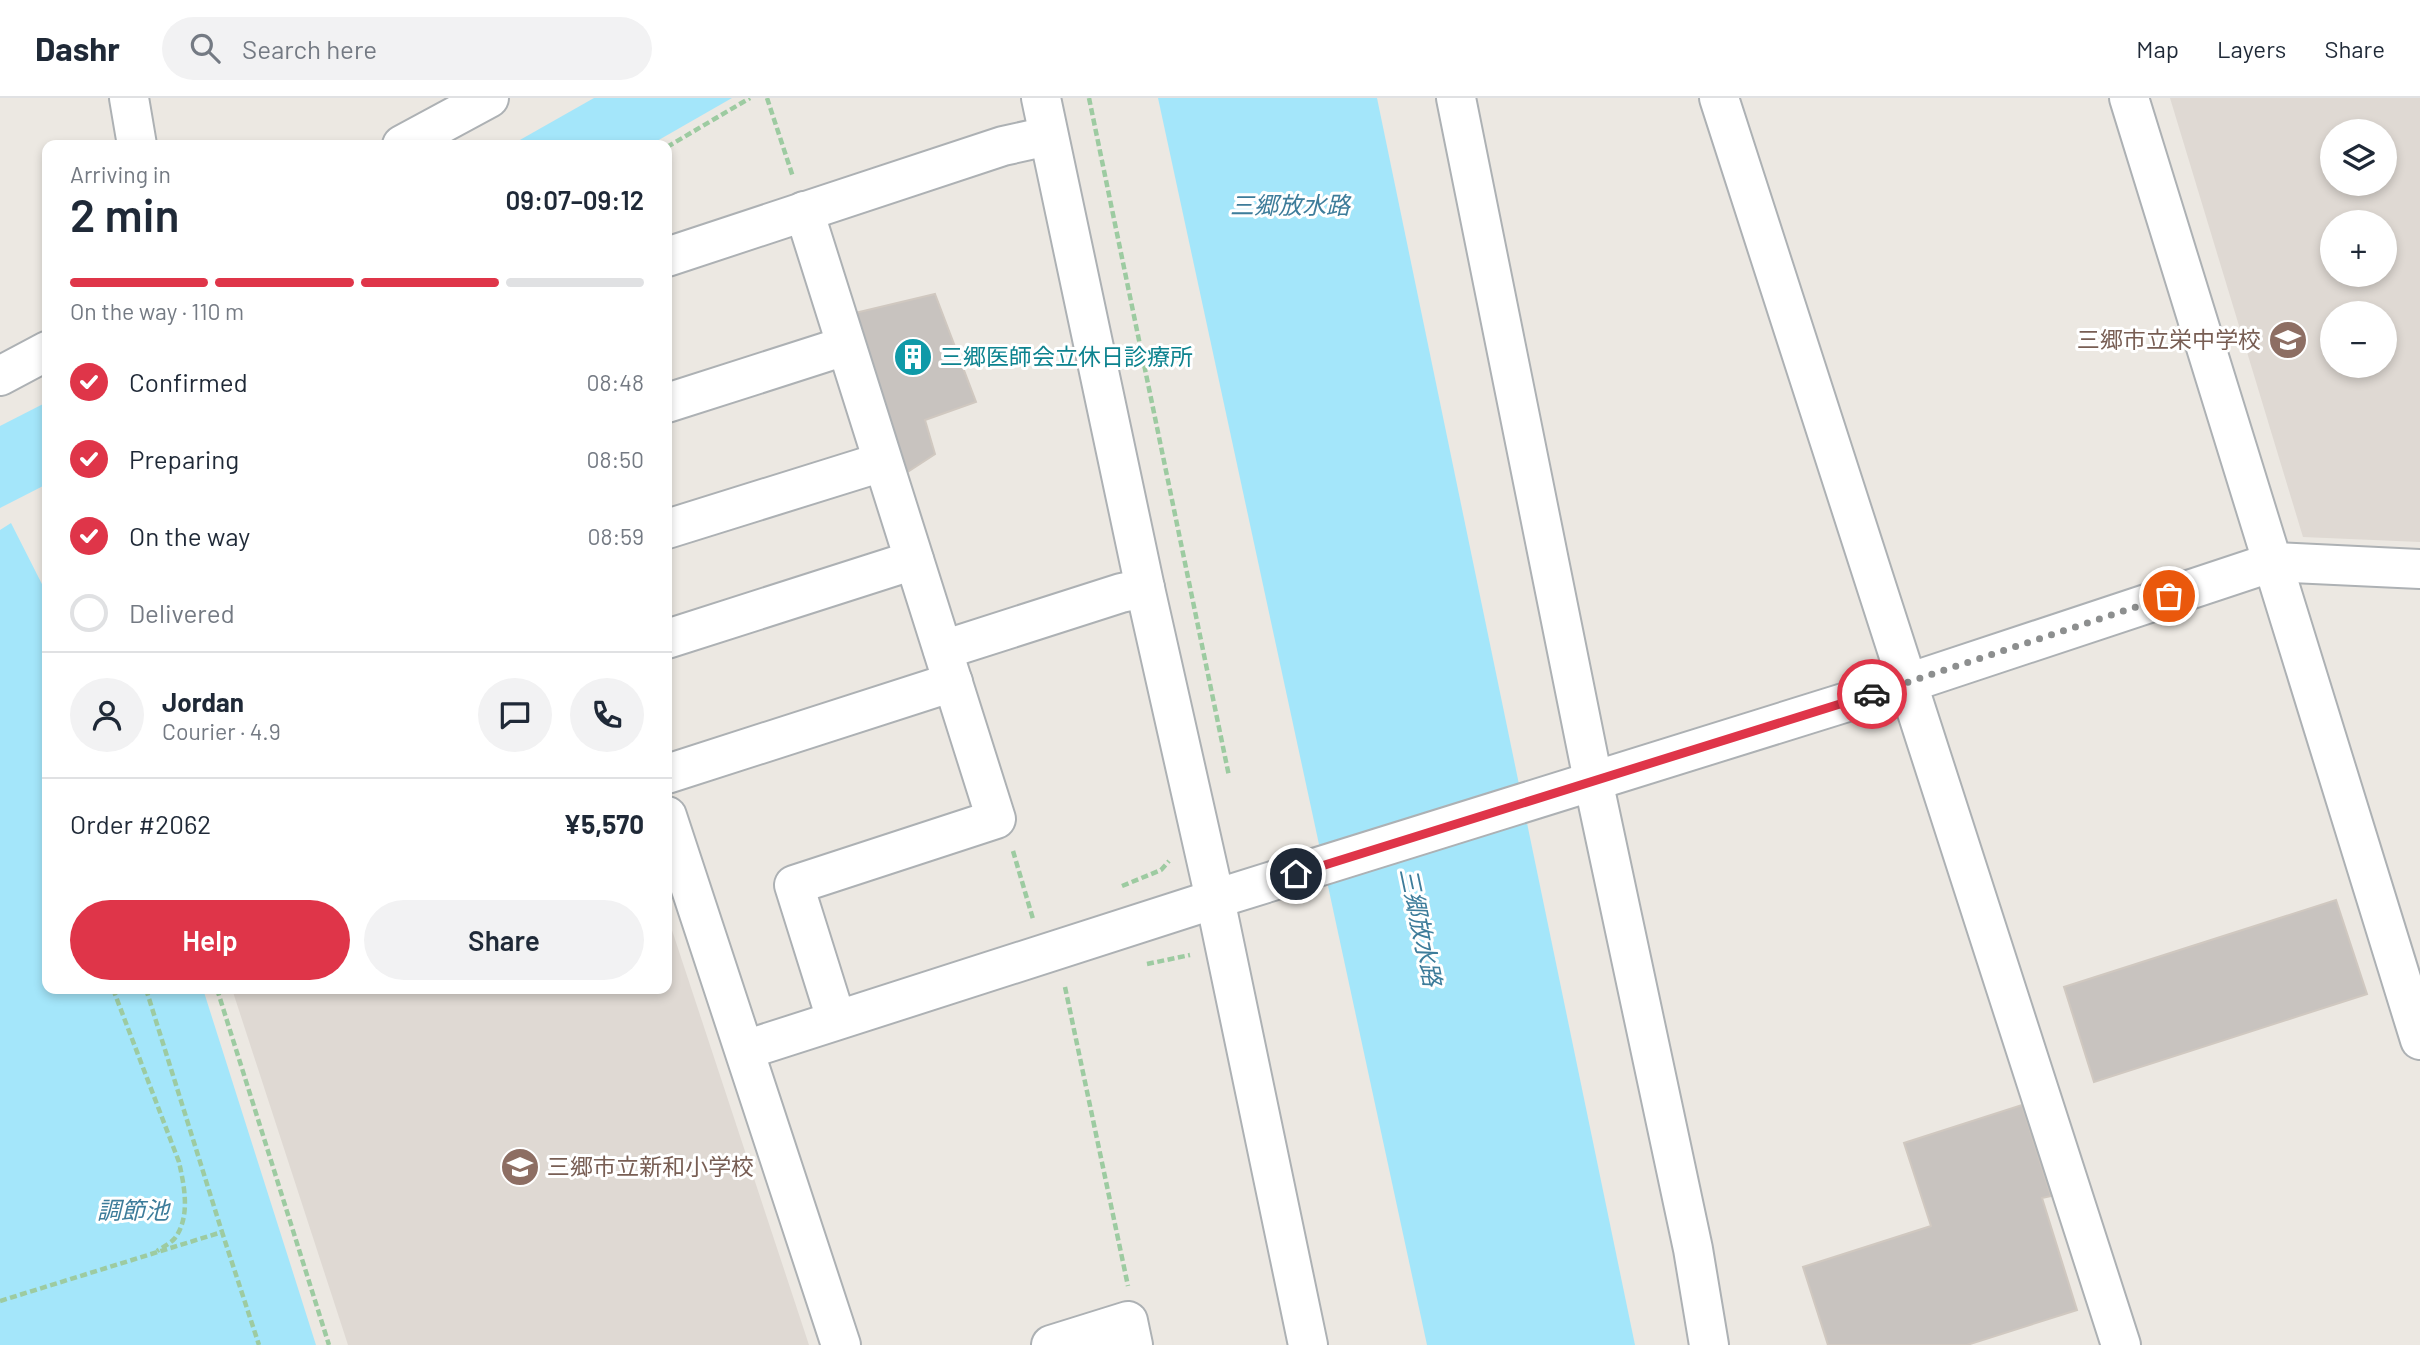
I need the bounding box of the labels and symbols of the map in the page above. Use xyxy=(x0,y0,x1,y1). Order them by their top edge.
water label: 三郷放水路 xyxy=(1230,190,1352,219)
school or university icon: 三郷市立栄中学校 xyxy=(2267,319,2309,361)
place label: 三郷市立栄中学校 xyxy=(2077,325,2261,353)
building icon: 三郷医師会立休日診療所 xyxy=(892,336,934,378)
place label: 三郷医師会立休日診療所 xyxy=(940,342,1193,370)
pin xyxy=(2139,566,2199,626)
courier xyxy=(1837,659,1907,729)
pin xyxy=(1266,844,1326,904)
water label: 三郷放水路 xyxy=(1395,865,1449,990)
school or university icon: 三郷市立新和小学校 xyxy=(499,1146,541,1188)
place label: 三郷市立新和小学校 xyxy=(547,1152,754,1180)
water label: 調節池 xyxy=(97,1195,171,1224)

